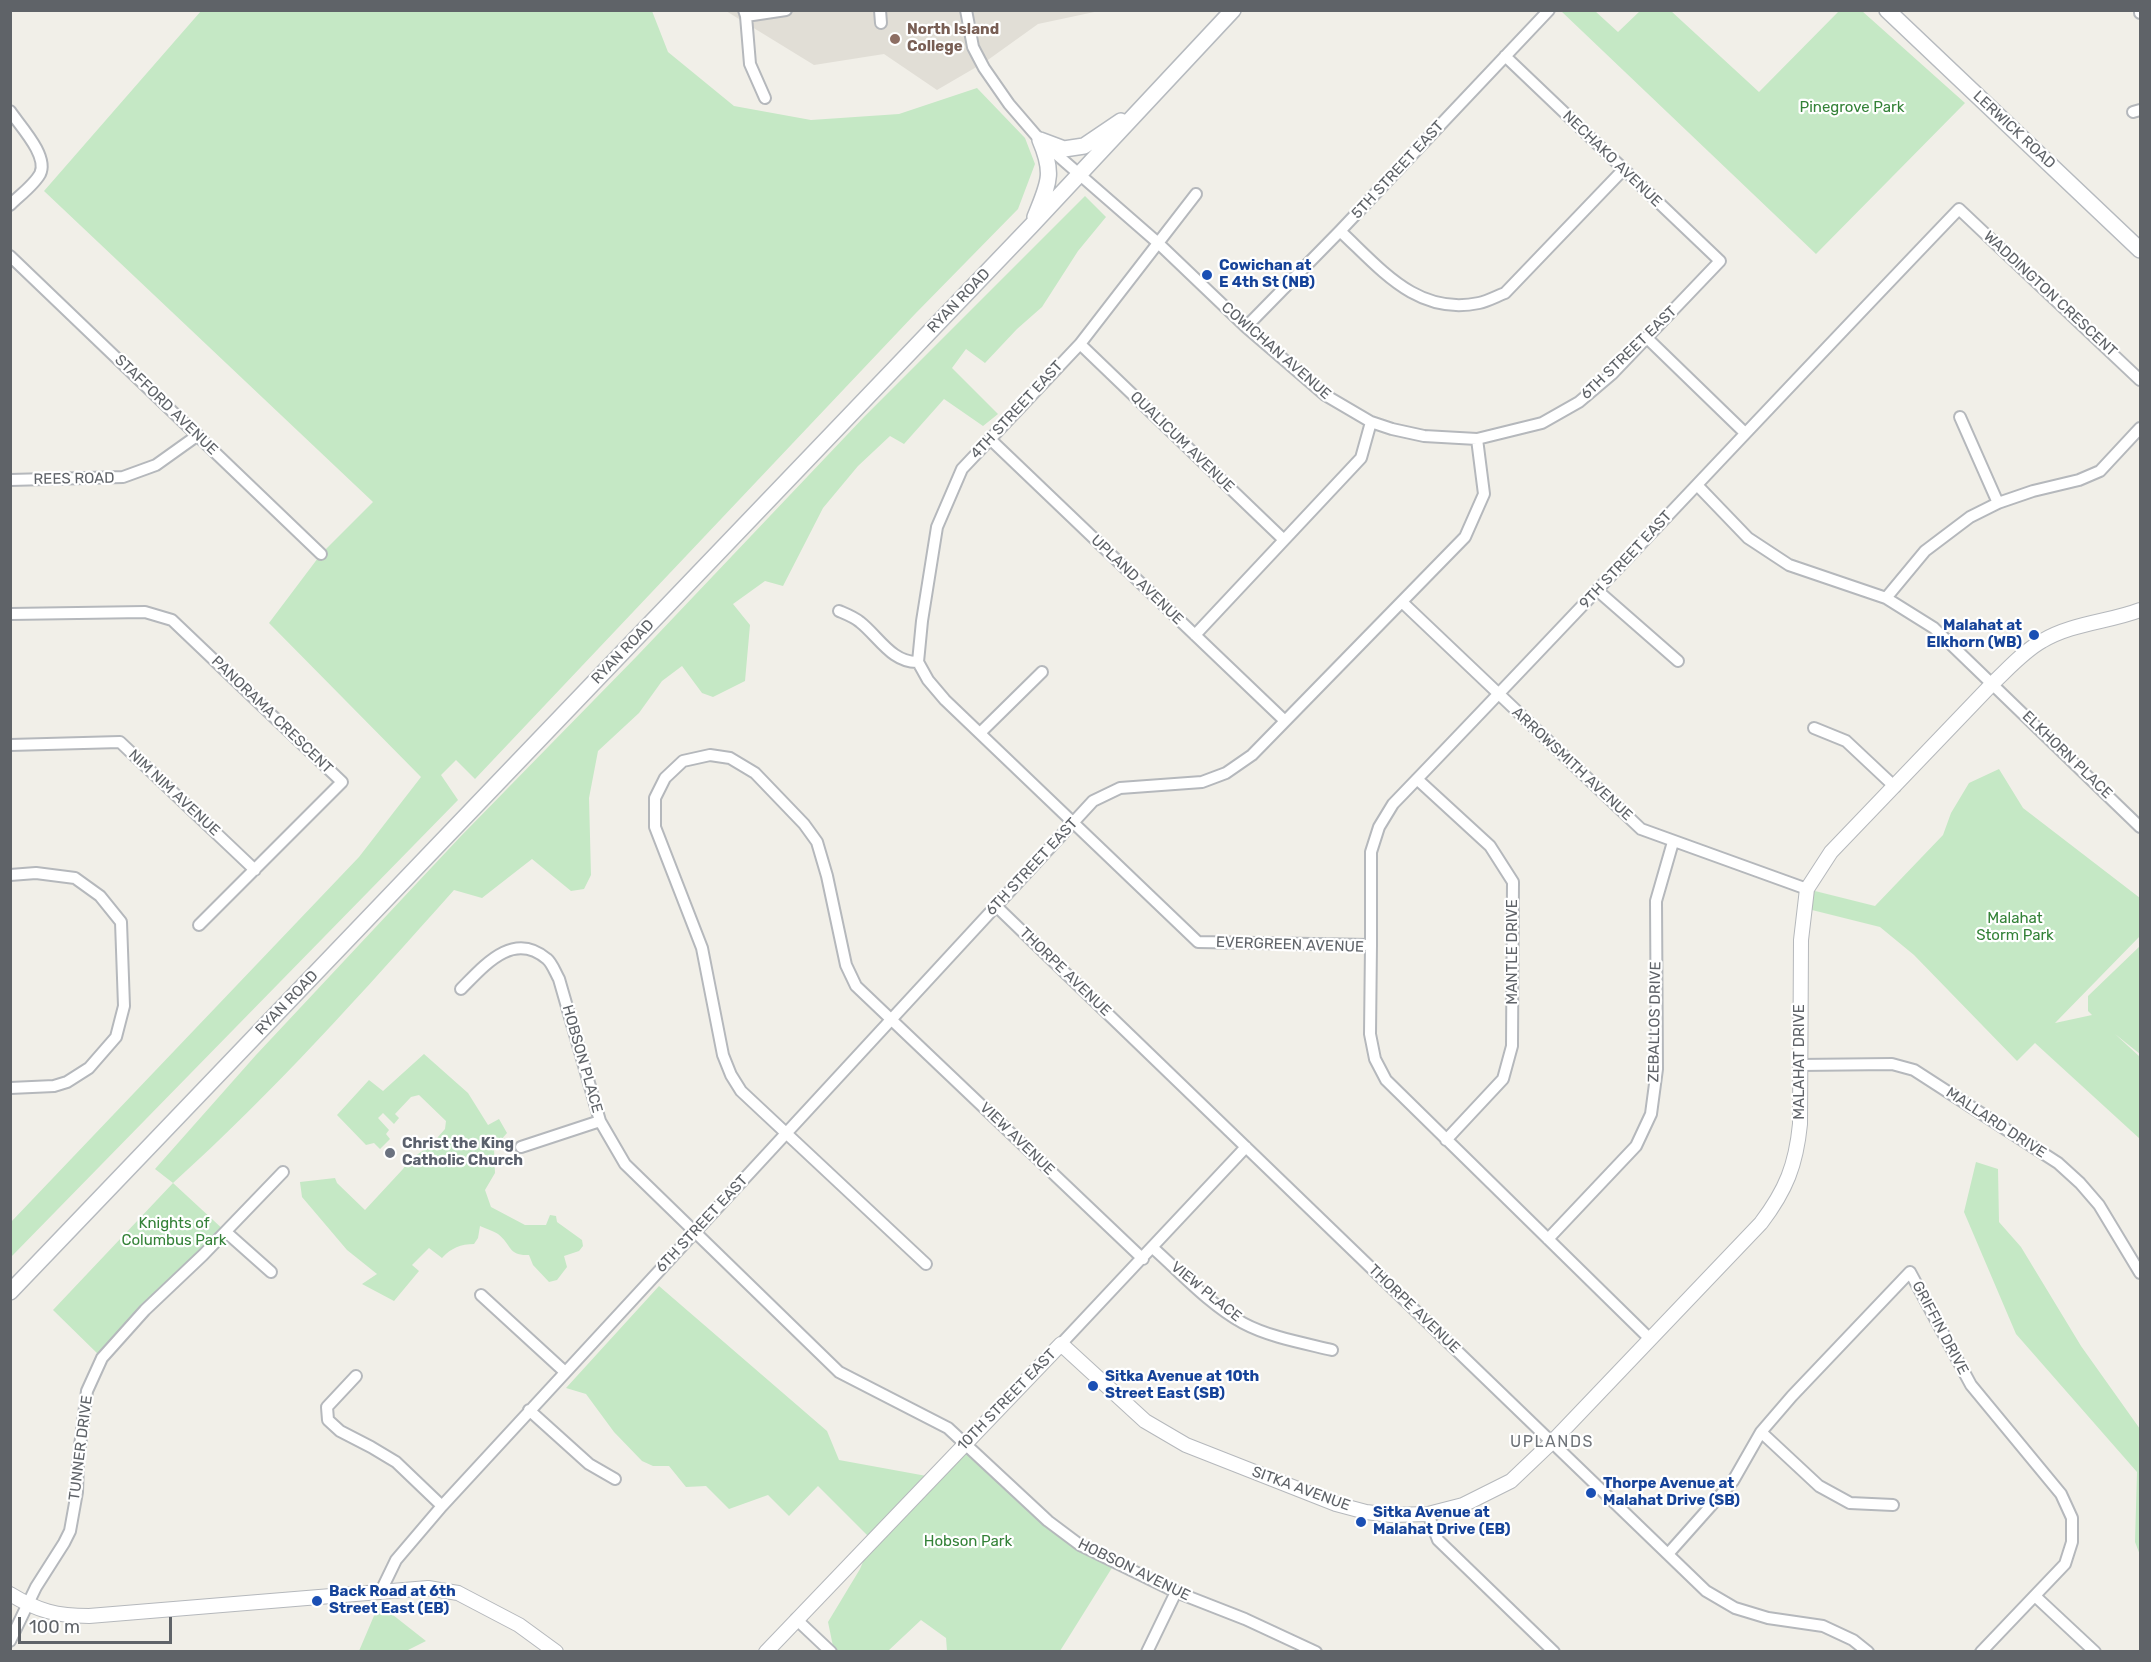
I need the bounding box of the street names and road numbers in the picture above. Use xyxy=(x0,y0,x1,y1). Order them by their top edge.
street label: LERWICK ROAD xyxy=(1969,87,2059,173)
street label: NECHAKO AVENUE xyxy=(1559,107,1665,211)
street label: 5TH STREET EAST xyxy=(1348,117,1448,223)
street label: WADDINGTON CRESCENT xyxy=(1979,227,2121,361)
street label: RYAN ROAD xyxy=(924,265,994,337)
street label: COWICHAN AVENUE xyxy=(1218,299,1334,403)
street label: 6TH STREET EAST xyxy=(1577,303,1681,403)
street label: STAFFORD AVENUE xyxy=(111,351,221,459)
street label: 4TH STREET EAST xyxy=(967,357,1067,463)
street label: QUALICUM AVENUE xyxy=(1126,388,1238,496)
street label: REES ROAD xyxy=(33,469,115,489)
street label: 9TH STREET EAST xyxy=(1576,507,1676,613)
street label: UPLAND AVENUE xyxy=(1087,531,1187,629)
street label: RYAN ROAD xyxy=(588,616,658,688)
street label: PANORAMA CRESCENT xyxy=(208,652,336,778)
street label: ARROWSMITH AVENUE xyxy=(1508,703,1636,825)
street label: ELKHORN PLACE xyxy=(2018,707,2116,803)
street label: NIM NIM AVENUE xyxy=(125,746,223,840)
street label: 6TH STREET EAST xyxy=(982,815,1082,919)
street label: MANTLE DRIVE xyxy=(1504,899,1522,1005)
street label: THORPE AVENUE xyxy=(1016,924,1114,1020)
street label: EVERGREEN AVENUE xyxy=(1216,933,1364,957)
street label: ZEBALLOS DRIVE xyxy=(1645,961,1665,1083)
street label: RYAN ROAD xyxy=(252,967,322,1039)
street label: HOBSON PLACE xyxy=(558,1003,606,1115)
street label: MALAHAT DRIVE xyxy=(1791,1004,1809,1120)
street label: MALLARD DRIVE xyxy=(1942,1084,2050,1162)
street label: VIEW AVENUE xyxy=(976,1099,1058,1179)
street label: 6TH STREET EAST xyxy=(652,1172,752,1276)
street label: VIEW PLACE xyxy=(1167,1258,1245,1326)
street label: THORPE AVENUE xyxy=(1365,1261,1463,1357)
street label: GRIFFIN DRIVE xyxy=(1908,1278,1972,1378)
street label: 10TH STREET EAST xyxy=(954,1346,1060,1454)
street label: TUNNER DRIVE xyxy=(66,1394,96,1502)
street label: SITKA AVENUE xyxy=(1249,1463,1353,1515)
street label: HOBSON AVENUE xyxy=(1075,1535,1193,1605)

